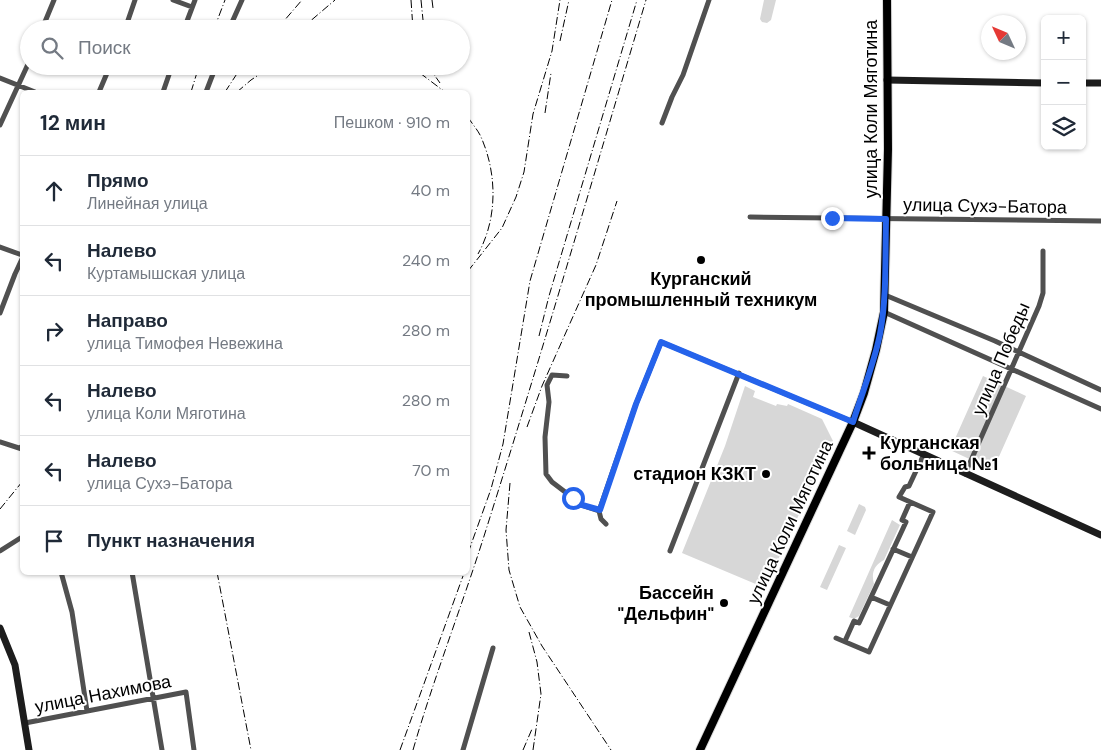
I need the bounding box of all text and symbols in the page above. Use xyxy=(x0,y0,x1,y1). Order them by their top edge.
north arrow xyxy=(981,15,1026,60)
map controls xyxy=(1041,15,1086,150)
button: + xyxy=(1041,15,1086,60)
street label: улица Коли Мяготина xyxy=(859,19,883,198)
search box xyxy=(20,20,470,75)
icon: search xyxy=(38,34,66,62)
text: Поиск xyxy=(78,35,131,60)
button: − xyxy=(1041,60,1086,105)
button: layers xyxy=(1041,105,1086,150)
text: 12 мин xyxy=(40,109,106,137)
text: Пешком · 910 m xyxy=(334,112,450,133)
text: Прямо xyxy=(87,168,149,193)
icon: ahead xyxy=(40,177,68,205)
text: 40 m xyxy=(411,180,450,201)
text: Линейная улица xyxy=(87,193,208,214)
street label: улица Сухэ-Батора xyxy=(903,193,1068,219)
route end xyxy=(821,207,844,230)
text: Налево xyxy=(87,238,157,263)
icon: left xyxy=(40,247,68,275)
text: 240 m xyxy=(402,250,450,271)
marker: Курганский промышленный техникум xyxy=(695,254,707,266)
text: Куртамышская улица xyxy=(87,263,245,284)
place label: Курганский промышленный техникум xyxy=(585,267,817,312)
street label: улица Победы xyxy=(966,299,1036,419)
text: Направо xyxy=(87,308,168,333)
icon: right xyxy=(40,317,68,345)
text: 280 m xyxy=(402,320,450,341)
text: улица Тимофея Невежина xyxy=(87,333,283,354)
text: Налево xyxy=(87,378,157,403)
icon: left xyxy=(40,387,68,415)
text: 280 m xyxy=(402,390,450,411)
text: улица Коли Мяготина xyxy=(87,403,246,424)
place label: Курганская больница №1 xyxy=(880,431,998,476)
street label: улица Коли Мяготина xyxy=(741,435,839,608)
marker: Курганская больница №1 xyxy=(862,446,876,460)
text: Налево xyxy=(87,448,157,473)
icon: left xyxy=(40,457,68,485)
text: 70 m xyxy=(412,460,450,481)
place label: стадион КЗКТ xyxy=(633,462,756,486)
marker: стадион КЗКТ xyxy=(760,468,772,480)
text: улица Сухэ-Батора xyxy=(87,473,233,494)
route start xyxy=(562,487,585,510)
icon: arrive xyxy=(40,527,68,555)
text: Пункт назначения xyxy=(87,528,255,553)
place label: Бассейн "Дельфин" xyxy=(618,581,714,626)
marker: Бассейн "Дельфин" xyxy=(718,597,730,609)
street label: улица Нахимова xyxy=(33,669,174,719)

